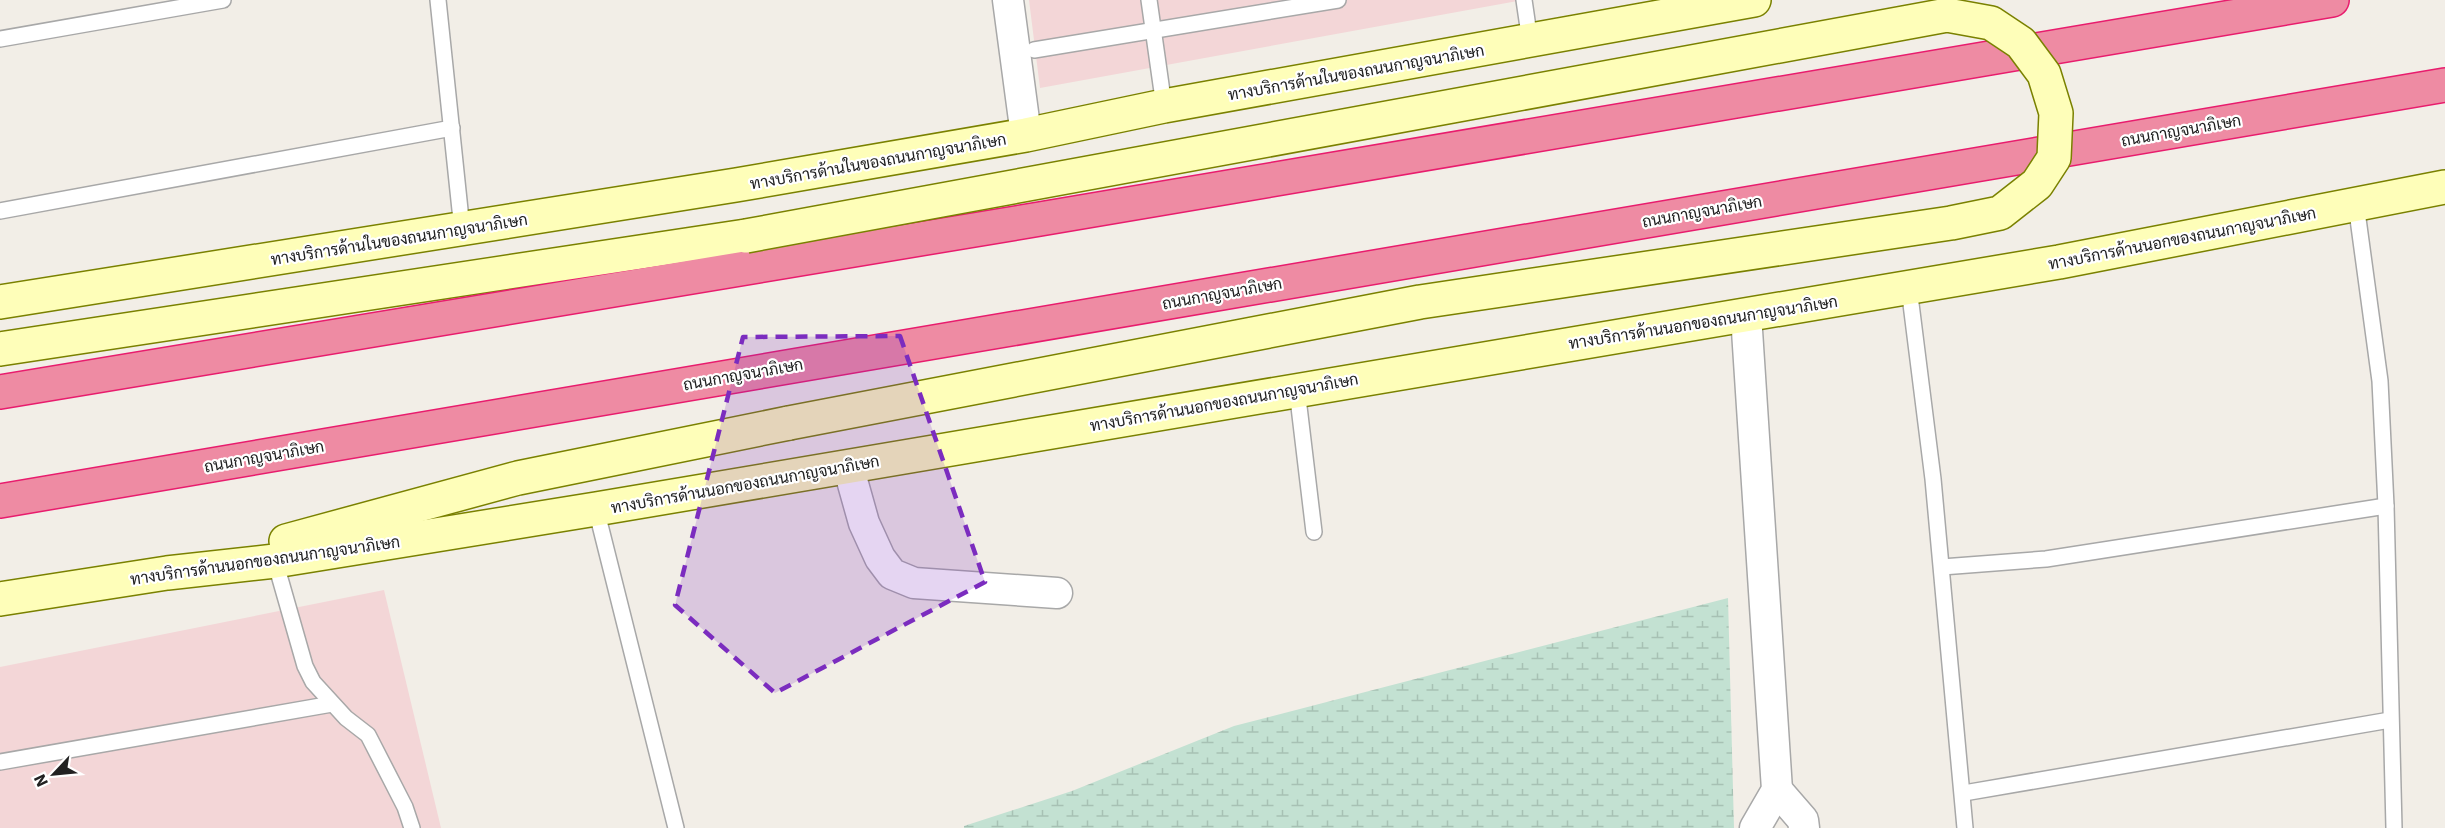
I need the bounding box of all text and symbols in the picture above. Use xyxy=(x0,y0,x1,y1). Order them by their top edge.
street label: ทางบริการด้านในของถนนกาญจนาภิเษก xyxy=(1226,39,1486,104)
street label: ถนนกาญจนาภิเษก xyxy=(2119,110,2243,150)
street label: ทางบริการด้านในของถนนกาญจนาภิเษก xyxy=(748,128,1008,193)
street label: ถนนกาญจนาภิเษก xyxy=(1640,191,1764,231)
street label: ทางบริการด้านนอกของถนนกาญจนาภิเษก xyxy=(2046,202,2318,274)
street label: ทางบริการด้านในของถนนกาญจนาภิเษก xyxy=(269,208,529,269)
street label: ถนนกาญจนาภิเษก xyxy=(1160,273,1284,313)
street label: ทางบริการด้านนอกของถนนกาญจนาภิเษก xyxy=(1567,291,1839,353)
street label: ถนนกาญจนาภิเษก xyxy=(681,354,805,394)
street label: ทางบริการด้านนอกของถนนกาญจนาภิเษก xyxy=(1088,369,1360,435)
street label: ถนนกาญจนาภิเษก xyxy=(202,436,326,476)
street label: ทางบริการด้านนอกของถนนกาญจนาภิเษก xyxy=(609,451,881,517)
street label: ทางบริการด้านนอกของถนนกาญจนาภิเษก xyxy=(129,531,401,589)
north arrow xyxy=(24,744,84,804)
text: N xyxy=(29,771,52,790)

